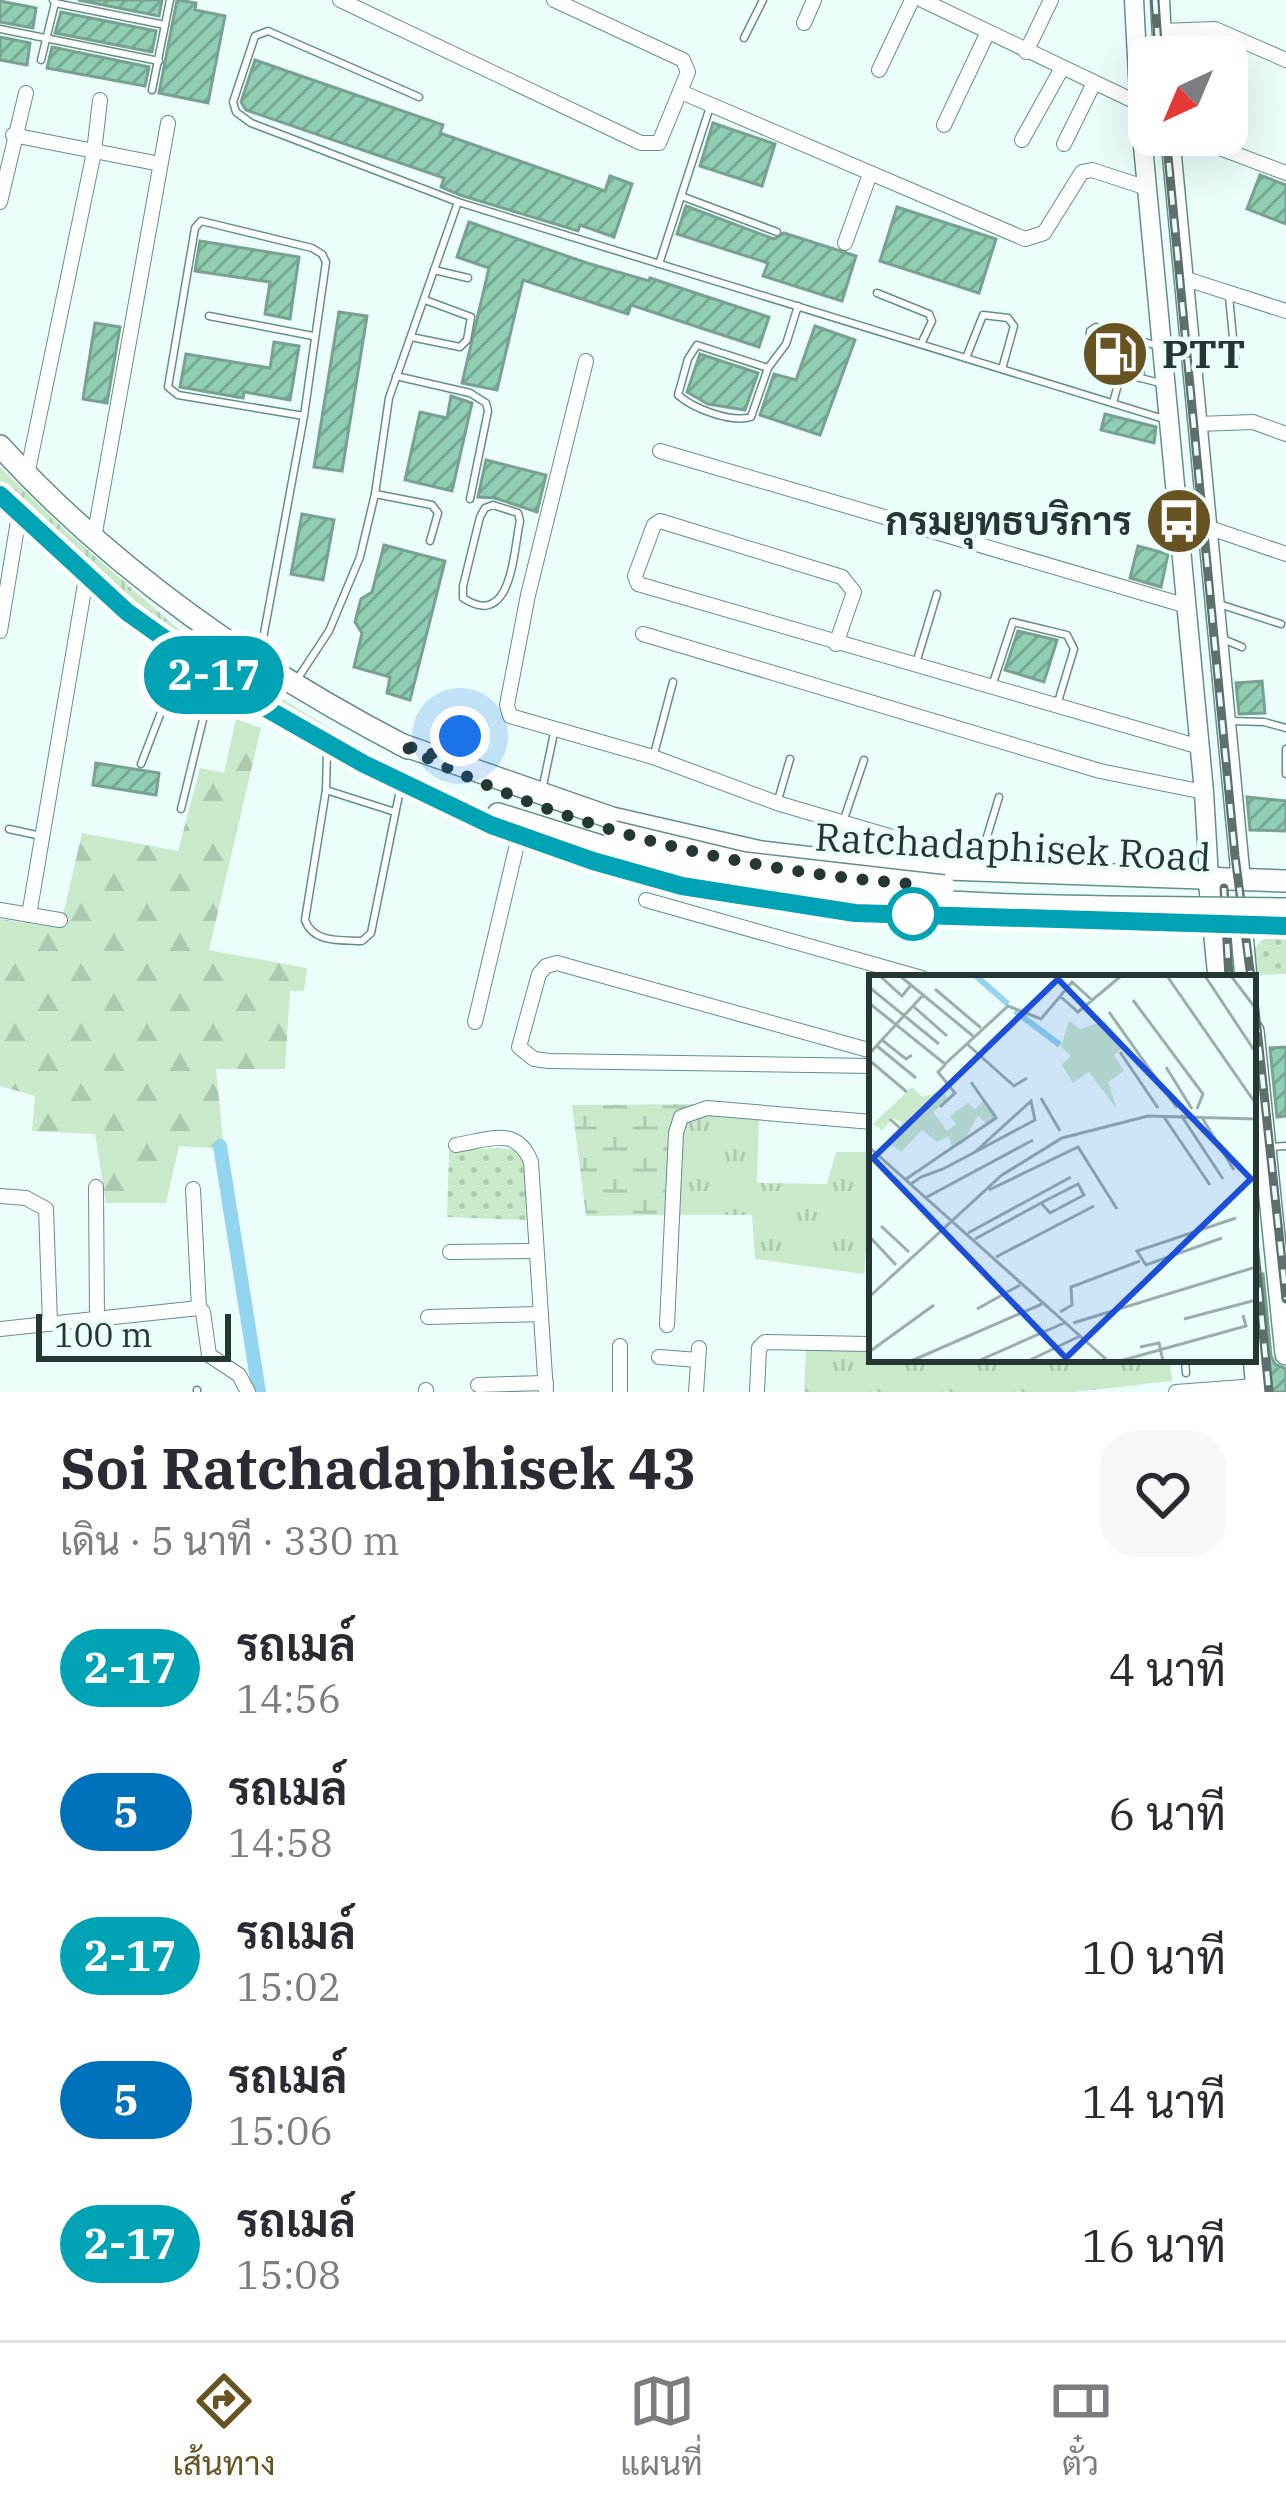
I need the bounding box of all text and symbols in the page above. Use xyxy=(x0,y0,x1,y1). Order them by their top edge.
north arrow xyxy=(1128,36,1248,156)
map controls xyxy=(1128,36,1248,156)
fuel station icon: PTT xyxy=(1080,319,1150,389)
place label: PTT xyxy=(1162,328,1245,379)
bus stop icon: กรมยุทธบริการ xyxy=(1144,486,1214,556)
place label: กรมยุทธบริการ xyxy=(885,495,1132,549)
line badge: 2-17 xyxy=(130,636,298,714)
text: 2-17 xyxy=(168,647,260,702)
your location xyxy=(430,706,490,766)
street label: Ratchadaphisek Road xyxy=(813,811,1213,882)
unlabelled marker xyxy=(888,889,938,939)
inset map xyxy=(869,975,1256,1362)
scale bar xyxy=(36,1308,231,1361)
text: 100 m xyxy=(54,1313,153,1356)
text: Soi Ratchadaphisek 43 xyxy=(60,1431,696,1505)
button: heart xyxy=(1100,1431,1226,1557)
text: เดิน · 5 นาที · 330 m xyxy=(60,1515,400,1566)
text: รถเมล์ xyxy=(236,1615,356,1673)
text: 2-17 xyxy=(84,1640,176,1695)
text: 4 นาที xyxy=(1109,1640,1226,1698)
text: 14:56 xyxy=(236,1673,341,1724)
text: รถเมล์ xyxy=(228,1759,347,1817)
text: 5 xyxy=(113,1784,139,1839)
text: 6 นาที xyxy=(1109,1784,1226,1842)
text: 14:58 xyxy=(228,1817,333,1868)
text: รถเมล์ xyxy=(236,1903,356,1961)
text: 2-17 xyxy=(84,1928,176,1983)
text: 10 นาที xyxy=(1082,1928,1226,1986)
text: 15:02 xyxy=(236,1961,341,2012)
text: รถเมล์ xyxy=(228,2047,347,2105)
text: 5 xyxy=(113,2072,139,2127)
text: 14 นาที xyxy=(1082,2072,1226,2130)
text: 15:06 xyxy=(228,2105,333,2156)
text: รถเมล์ xyxy=(236,2191,356,2249)
text: 2-17 xyxy=(84,2216,176,2271)
text: 16 นาที xyxy=(1082,2216,1226,2274)
text: 15:08 xyxy=(236,2249,341,2300)
tab: เส้นทาง xyxy=(172,2368,275,2484)
tab: แผนที่ xyxy=(620,2368,703,2484)
tab: ตั๋ว xyxy=(1048,2368,1114,2484)

